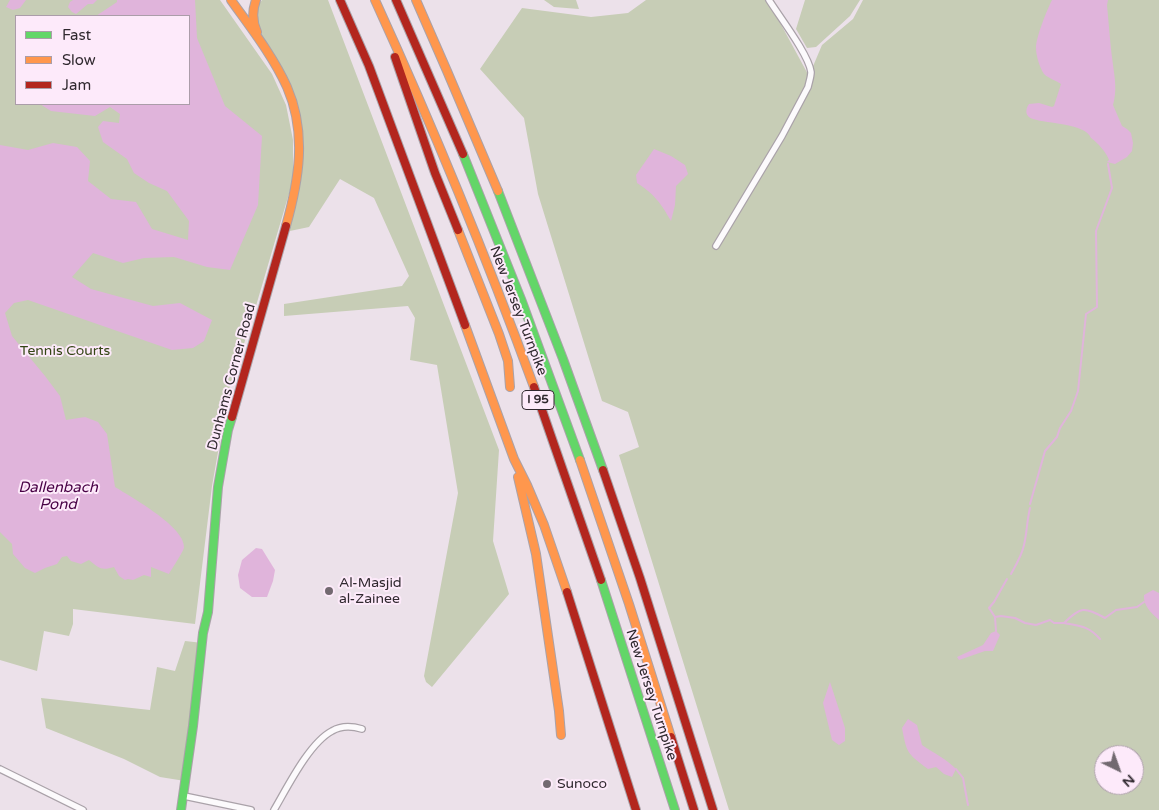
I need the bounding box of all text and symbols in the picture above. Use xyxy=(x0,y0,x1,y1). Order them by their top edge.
legend xyxy=(15,15,190,105)
text: Fast xyxy=(62,26,91,44)
text: Slow xyxy=(62,51,96,69)
text: Jam xyxy=(62,76,91,94)
street label: New Jersey Turnpike xyxy=(486,244,550,378)
street label: Dunhams Corner Road xyxy=(204,302,260,452)
park label: Tennis Courts xyxy=(20,343,110,359)
road number: I 95 xyxy=(522,390,554,410)
water label: Dallenbach Pond xyxy=(18,479,98,514)
place label: Al-Masjid al-Zainee xyxy=(339,575,402,608)
marker: Al-Masjid al-Zainee xyxy=(323,585,335,597)
street label: New Jersey Turnpike xyxy=(622,627,680,763)
north arrow xyxy=(1094,745,1144,795)
text: N xyxy=(1119,771,1139,791)
place label: Sunoco xyxy=(557,776,607,792)
marker: Sunoco xyxy=(541,778,553,790)

